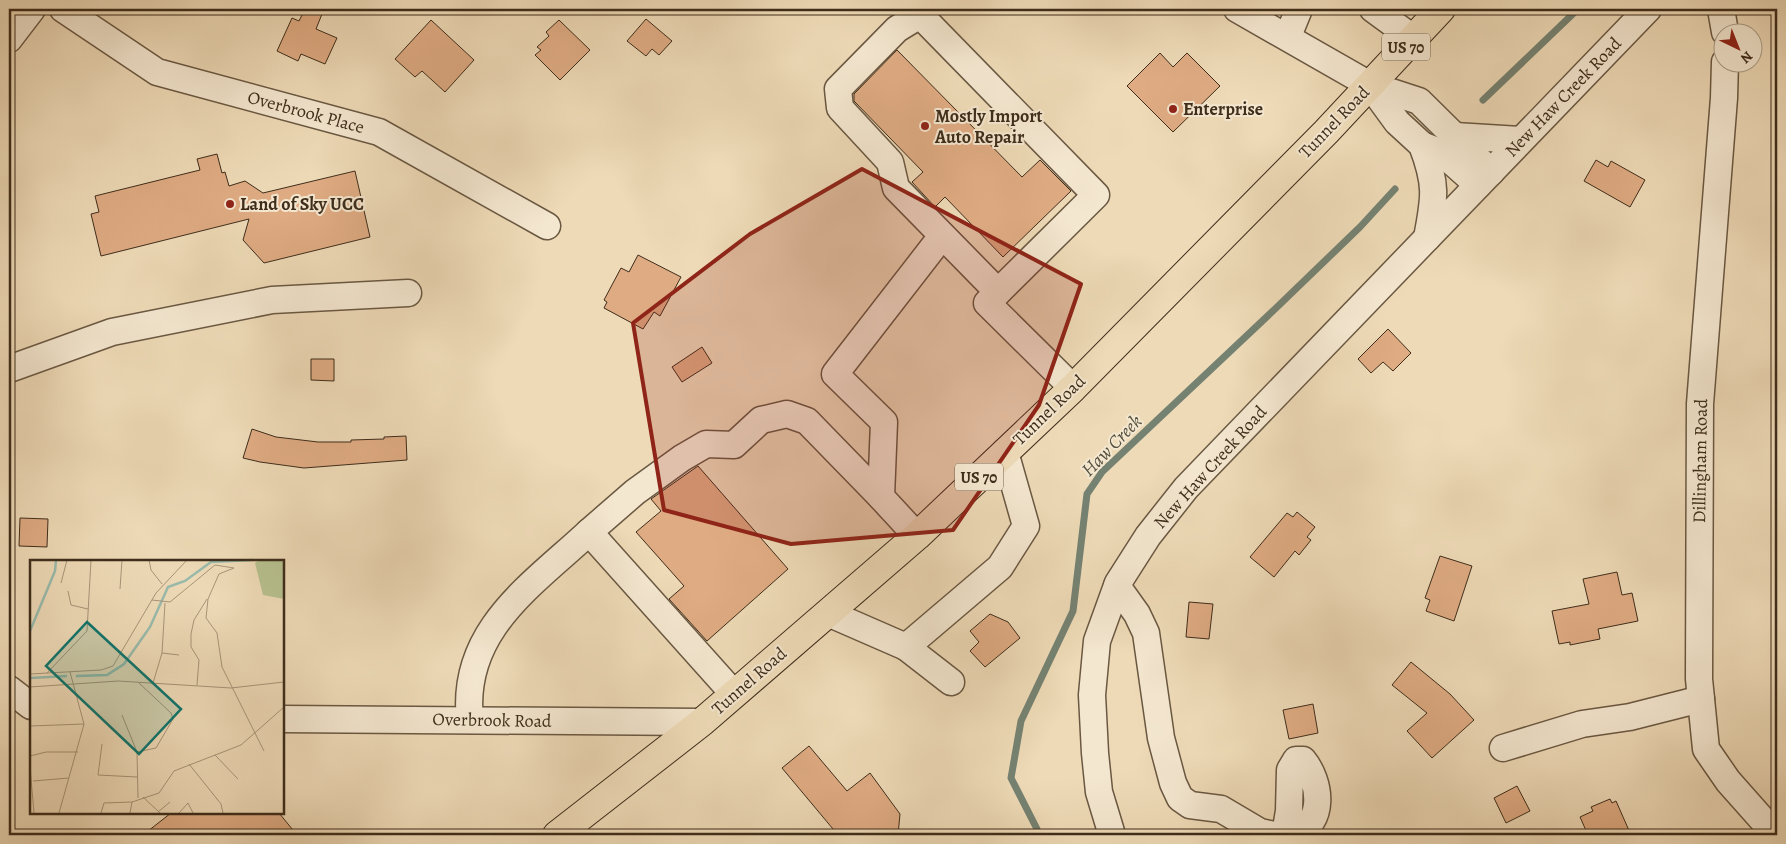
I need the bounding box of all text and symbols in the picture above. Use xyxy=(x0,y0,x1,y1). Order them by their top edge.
north arrow xyxy=(1714,22,1764,72)
street label: New Haw Creek Road xyxy=(1499,32,1627,162)
road number: US 70 xyxy=(1382,34,1430,61)
text: N xyxy=(1736,47,1757,68)
street label: Tunnel Road xyxy=(1293,80,1375,164)
street label: Overbrook Place xyxy=(245,85,367,139)
place label: Enterprise xyxy=(1183,97,1263,121)
marker: Enterprise xyxy=(1167,103,1179,115)
place label: Mostly Import Auto Repair xyxy=(934,104,1043,149)
marker: Mostly Import Auto Repair xyxy=(919,120,931,132)
place label: Land of Sky UCC xyxy=(240,192,364,216)
marker: Land of Sky UCC xyxy=(224,198,236,210)
street label: Tunnel Road xyxy=(1007,369,1091,451)
street label: Dillingham Road xyxy=(1687,398,1713,523)
street label: New Haw Creek Road xyxy=(1148,400,1272,534)
water label: Haw Creek xyxy=(1076,409,1148,482)
road number: US 70 xyxy=(955,464,1003,491)
inset map xyxy=(30,560,284,814)
street label: Tunnel Road xyxy=(706,641,792,720)
street label: Overbrook Road xyxy=(432,707,552,733)

